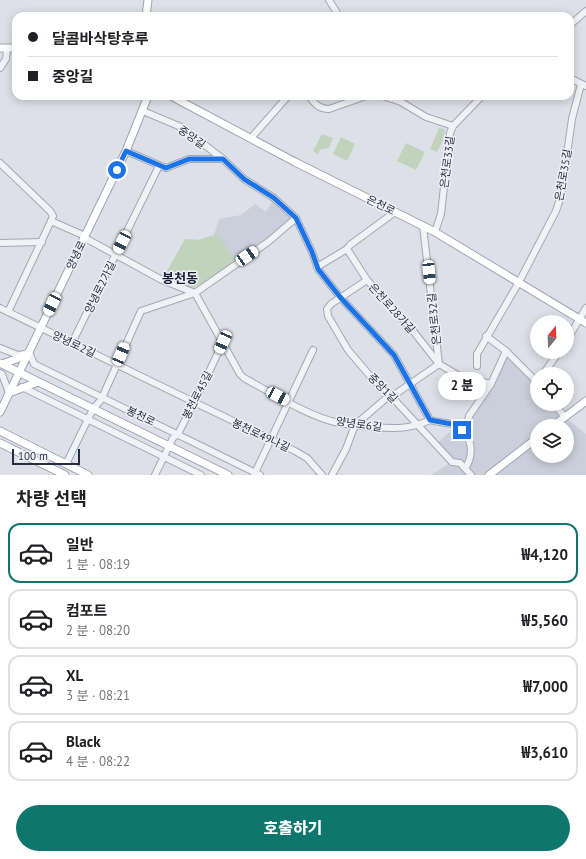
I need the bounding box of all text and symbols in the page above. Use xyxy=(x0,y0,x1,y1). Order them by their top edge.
text: 달콤바삭탕후루 xyxy=(52,29,149,48)
text: 중앙길 xyxy=(52,67,93,86)
street label: 중앙길 xyxy=(176,123,208,151)
street label: 은천로33길 xyxy=(437,135,457,189)
street label: 은천로35길 xyxy=(552,148,574,202)
route start xyxy=(108,161,126,179)
street label: 은천로 xyxy=(364,192,398,218)
car xyxy=(111,229,133,255)
street label: 양녕로 xyxy=(63,238,89,272)
car xyxy=(234,244,260,268)
street label: 양녕로2가길 xyxy=(81,258,119,316)
car xyxy=(422,259,436,285)
district label: 봉천동 xyxy=(162,270,198,287)
street label: 은천로28가길 xyxy=(366,280,418,336)
car xyxy=(41,291,63,317)
street label: 은천로32길 xyxy=(424,292,444,346)
north arrow xyxy=(530,315,574,359)
map controls xyxy=(530,315,574,463)
street label: 양녕로2길 xyxy=(50,328,98,360)
car xyxy=(213,329,233,355)
car xyxy=(111,341,131,367)
button: locate xyxy=(530,367,574,411)
street label: 봉천로45길 xyxy=(179,368,215,422)
street label: 중앙1길 xyxy=(365,370,401,406)
callout: 2 분 xyxy=(438,372,486,400)
text: 2 분 xyxy=(451,377,473,394)
car xyxy=(265,385,291,407)
street label: 봉천로 xyxy=(124,403,158,429)
street label: 양녕로6길 xyxy=(335,414,383,434)
street label: 봉천로49나길 xyxy=(230,415,292,455)
button: layers xyxy=(530,419,574,463)
route end xyxy=(453,421,471,439)
scale bar xyxy=(12,447,80,466)
text: 100 m xyxy=(18,449,48,463)
text: 차량 선택 xyxy=(16,487,87,510)
icon: car xyxy=(18,535,54,571)
text: 일반 xyxy=(66,535,94,554)
text: ₩4,120 xyxy=(521,545,568,564)
text: 1 분 · 08:19 xyxy=(66,556,130,573)
icon: car xyxy=(18,601,54,637)
text: 컴포트 xyxy=(66,601,107,620)
text: ₩5,560 xyxy=(521,611,568,630)
text: 2 분 · 08:20 xyxy=(66,622,130,639)
text: XL xyxy=(66,666,83,685)
icon: car xyxy=(18,667,54,703)
text: ₩7,000 xyxy=(523,677,568,696)
text: 3 분 · 08:21 xyxy=(66,687,130,704)
text: Black xyxy=(66,732,101,751)
icon: car xyxy=(18,733,54,769)
text: ₩3,610 xyxy=(521,743,568,762)
text: 4 분 · 08:22 xyxy=(66,753,130,770)
button: 호출하기 xyxy=(16,805,570,851)

